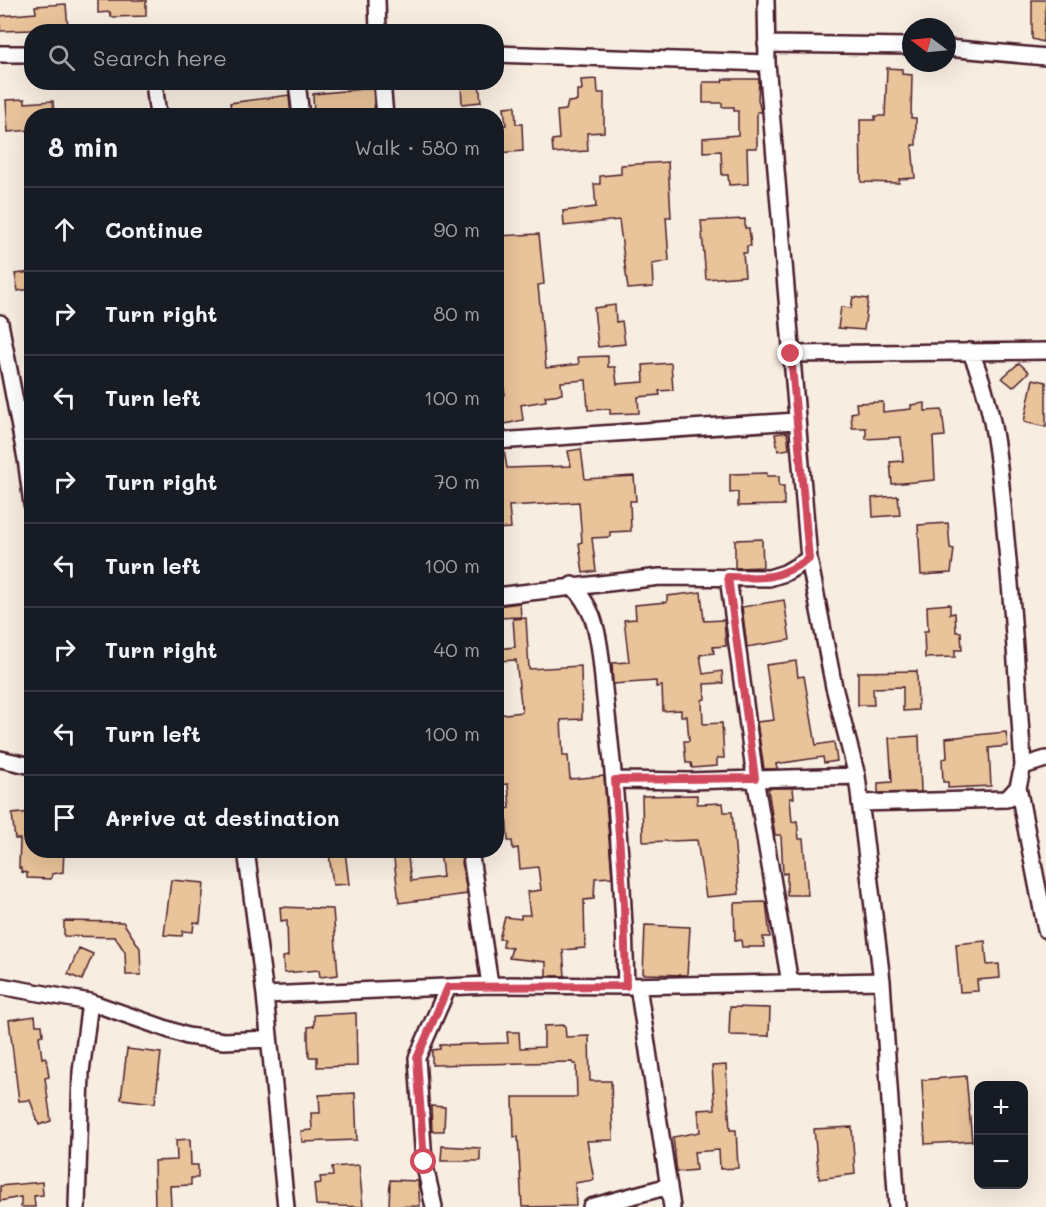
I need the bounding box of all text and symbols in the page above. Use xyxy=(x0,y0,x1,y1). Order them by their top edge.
north arrow xyxy=(902,18,956,72)
search box xyxy=(24,24,504,90)
icon: search xyxy=(45,41,78,74)
text: Search here xyxy=(93,43,227,72)
text: 8 min xyxy=(48,130,118,164)
text: Walk · 580 m xyxy=(354,134,480,160)
icon: ahead xyxy=(48,213,81,246)
text: Continue xyxy=(105,215,203,244)
text: 90 m xyxy=(434,216,480,242)
icon: right xyxy=(48,297,81,330)
text: Turn right xyxy=(105,299,217,328)
text: 80 m xyxy=(433,300,480,326)
route end xyxy=(777,340,803,366)
icon: left xyxy=(48,381,81,414)
text: Turn left xyxy=(105,383,201,412)
text: 100 m xyxy=(424,384,480,410)
icon: right xyxy=(48,465,81,498)
text: Turn right xyxy=(105,467,217,496)
text: 70 m xyxy=(434,468,480,494)
icon: left xyxy=(48,549,81,582)
text: Turn left xyxy=(105,551,201,580)
text: 100 m xyxy=(424,552,480,578)
icon: right xyxy=(48,633,81,666)
text: Turn right xyxy=(105,635,217,664)
text: 40 m xyxy=(434,636,480,662)
icon: left xyxy=(48,717,81,750)
text: Turn left xyxy=(105,719,201,748)
text: 100 m xyxy=(424,720,480,746)
icon: arrive xyxy=(48,801,81,834)
text: Arrive at destination xyxy=(105,803,340,832)
map controls xyxy=(974,1081,1028,1189)
button: + xyxy=(974,1081,1028,1135)
button: − xyxy=(974,1135,1028,1189)
route start xyxy=(410,1148,436,1174)

